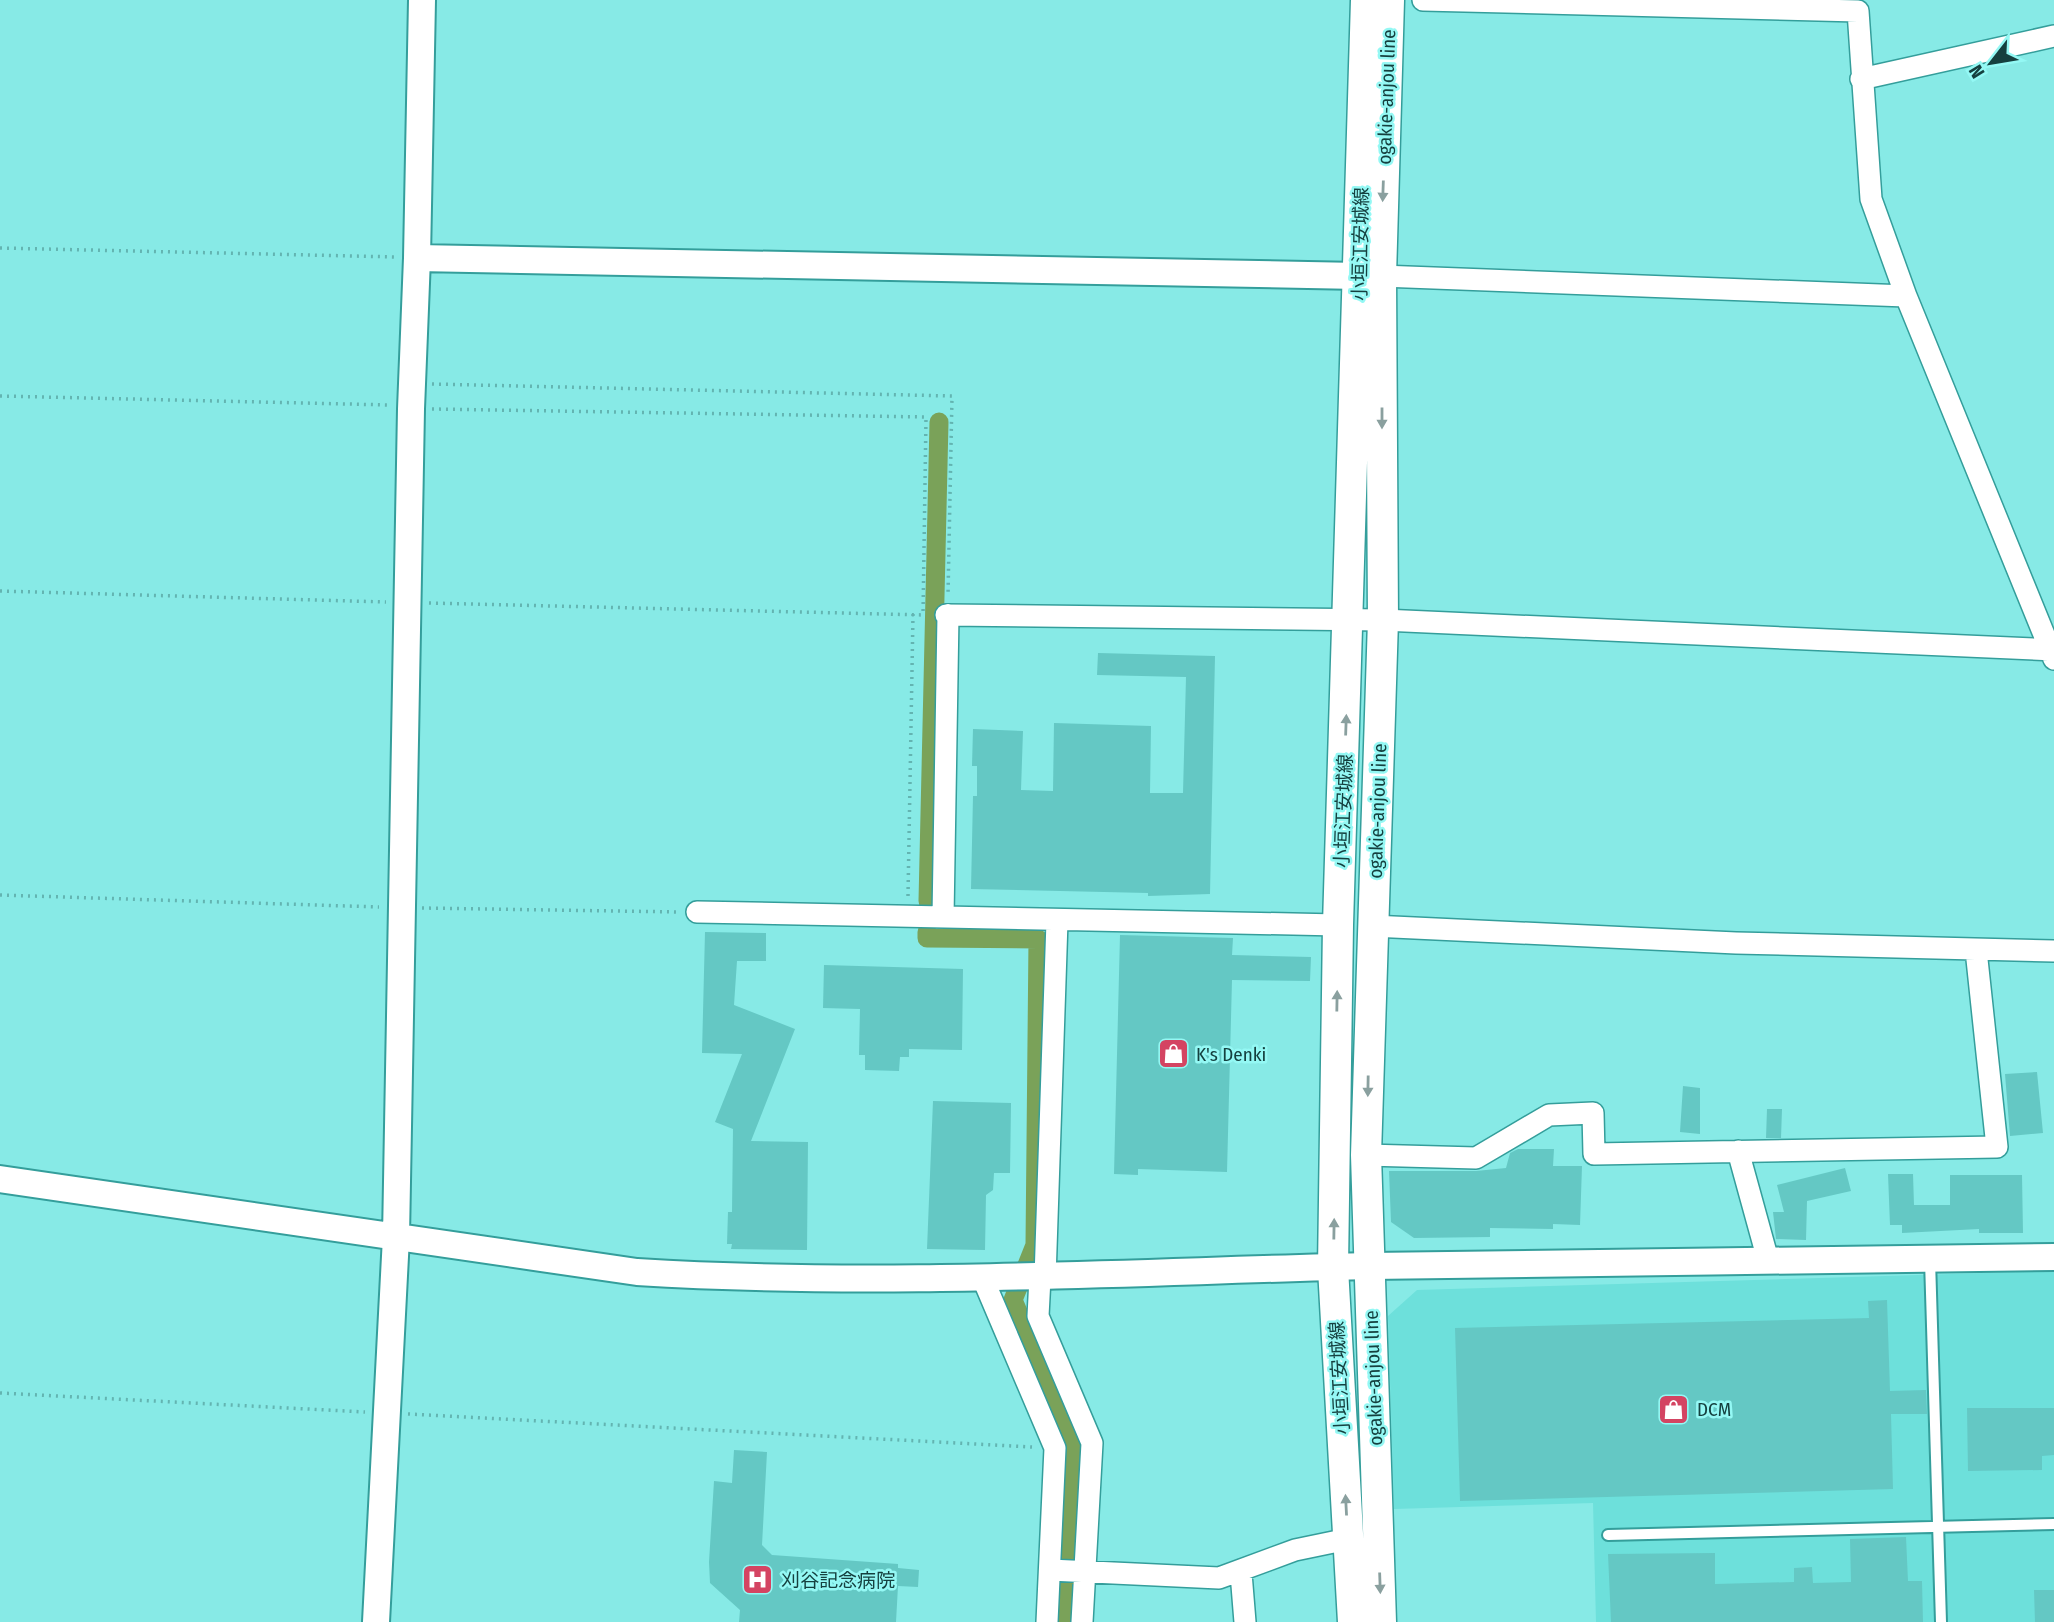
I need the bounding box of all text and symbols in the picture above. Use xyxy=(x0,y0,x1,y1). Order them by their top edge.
north arrow xyxy=(1956,28,2026,98)
street label: ogakie-anjou line xyxy=(1373,29,1400,165)
text: N xyxy=(1964,61,1990,82)
one-way arrow xyxy=(1378,180,1389,202)
street label: 小垣江安城線 xyxy=(1348,187,1373,301)
one-way arrow xyxy=(1376,407,1388,429)
one-way arrow xyxy=(1340,714,1351,736)
street label: ogakie-anjou line xyxy=(1364,743,1391,879)
street label: 小垣江安城線 xyxy=(1330,754,1357,868)
one-way arrow xyxy=(1331,990,1343,1012)
shop icon: K's Denki xyxy=(1156,1037,1190,1071)
place label: K's Denki xyxy=(1196,1043,1266,1066)
one-way arrow xyxy=(1363,1076,1374,1098)
one-way arrow xyxy=(1328,1218,1339,1240)
street label: ogakie-anjou line xyxy=(1360,1310,1387,1446)
street label: 小垣江安城線 xyxy=(1325,1320,1354,1436)
shop icon: DCM xyxy=(1657,1392,1691,1426)
place label: DCM xyxy=(1697,1398,1731,1421)
one-way arrow xyxy=(1341,1494,1352,1516)
hospital icon: 刈谷記念病院 xyxy=(741,1563,775,1597)
place label: 刈谷記念病院 xyxy=(781,1569,895,1592)
one-way arrow xyxy=(1374,1572,1385,1594)

